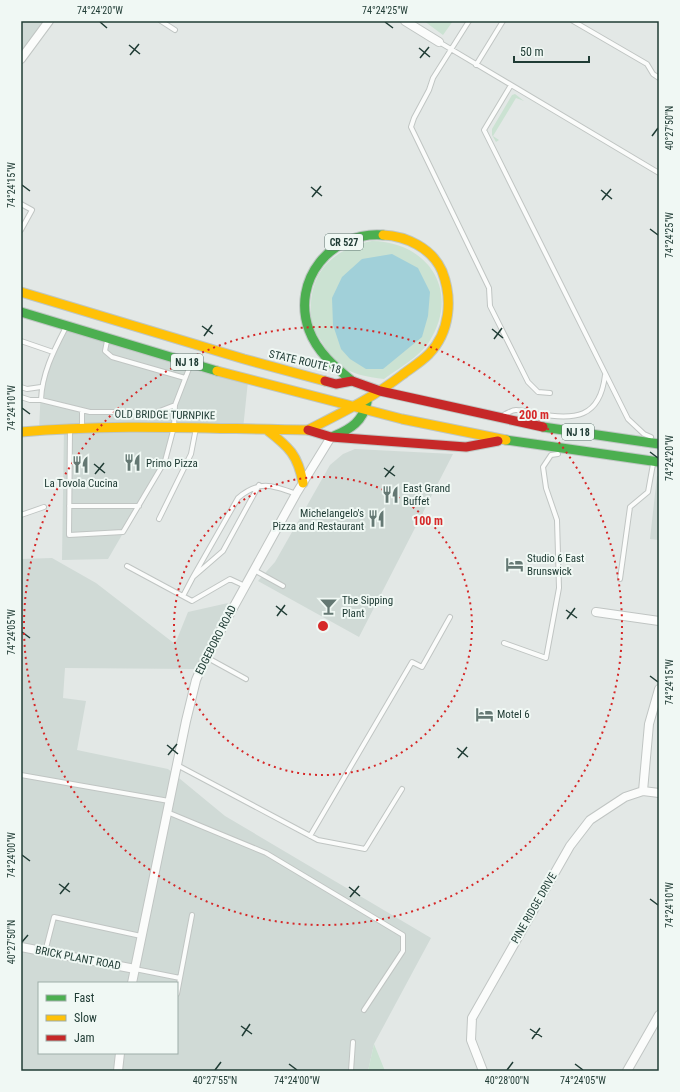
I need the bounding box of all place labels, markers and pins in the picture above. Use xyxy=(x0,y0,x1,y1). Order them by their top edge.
restaurant icon: Primo Pizza xyxy=(123,453,143,473)
restaurant icon: La Tovola Cucina xyxy=(71,455,91,475)
place label: Primo Pizza xyxy=(146,457,198,470)
place label: La Tovola Cucina xyxy=(44,477,118,490)
place label: East Grand Buffet xyxy=(403,482,450,508)
restaurant icon: East Grand Buffet xyxy=(380,484,400,504)
place label: Michelangelo's Pizza and Restaurant xyxy=(273,507,364,533)
restaurant icon: Michelangelo's Pizza and Restaurant xyxy=(367,509,387,529)
place label: Studio 6 East Brunswick xyxy=(527,552,584,578)
hotel icon: Studio 6 East Brunswick xyxy=(504,554,524,574)
place label: The Sipping Plant xyxy=(342,594,393,620)
bar icon: The Sipping Plant xyxy=(319,596,339,616)
centre of rings xyxy=(316,619,330,633)
hotel icon: Motel 6 xyxy=(474,704,494,724)
place label: Motel 6 xyxy=(497,708,530,721)

